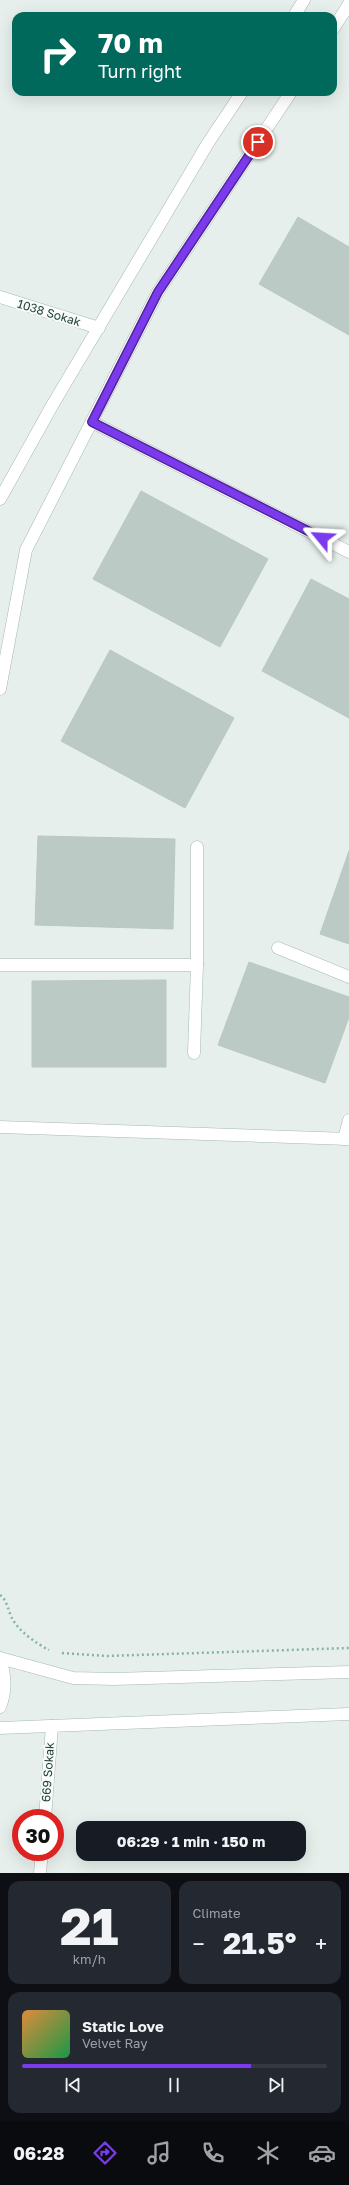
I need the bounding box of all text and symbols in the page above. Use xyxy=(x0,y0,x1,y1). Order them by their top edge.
text: 70 m xyxy=(98,26,163,59)
icon: right xyxy=(32,28,84,80)
text: Turn right xyxy=(98,60,182,82)
pin xyxy=(241,125,275,159)
icon: arrive xyxy=(247,131,269,153)
street label: 1038 Sokak xyxy=(16,296,83,329)
position arrow xyxy=(301,517,343,559)
street label: 669 Sokak xyxy=(38,1741,57,1802)
speed limit sign: 30 xyxy=(12,1809,64,1861)
text: 06:29 · 1 min · 150 m xyxy=(117,1832,265,1850)
text: 21 xyxy=(60,1894,119,1956)
text: Climate xyxy=(193,1905,240,1921)
text: 21.5° xyxy=(223,1925,296,1961)
text: − xyxy=(193,1930,205,1957)
text: + xyxy=(315,1930,327,1957)
text: km/h xyxy=(73,1951,106,1967)
text: Static Love xyxy=(82,2017,164,2035)
text: Velvet Ray xyxy=(82,2035,147,2051)
icon: previous xyxy=(62,2074,84,2096)
icon: pause xyxy=(163,2074,185,2096)
icon: next xyxy=(265,2074,287,2096)
icon: directions xyxy=(91,2139,119,2167)
icon: music xyxy=(145,2139,173,2167)
icon: phone xyxy=(199,2139,227,2167)
icon: climate xyxy=(254,2139,282,2167)
icon: car xyxy=(308,2139,336,2167)
text: 06:28 xyxy=(13,2142,65,2164)

